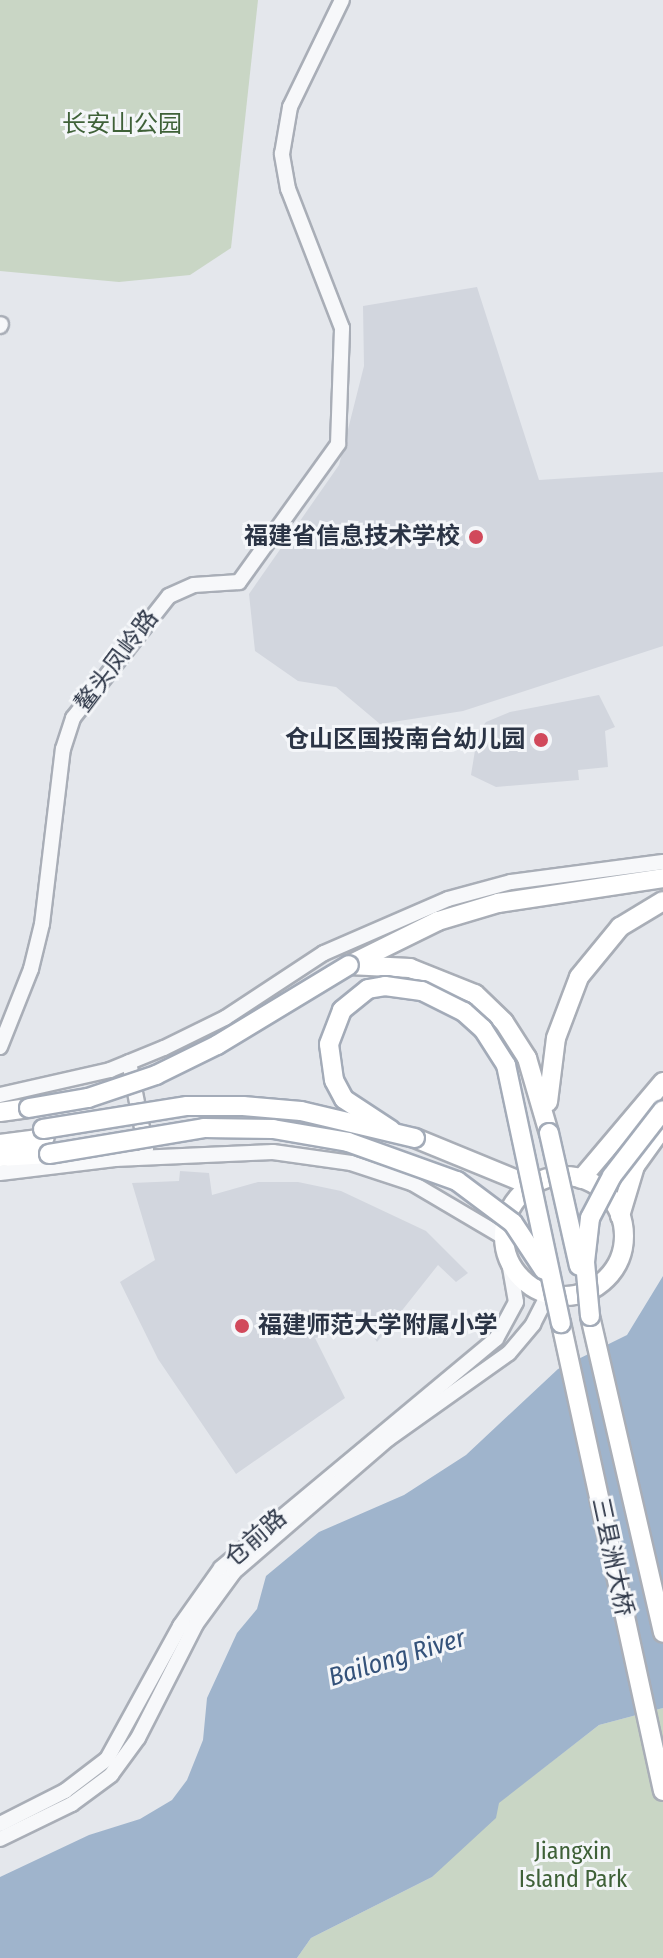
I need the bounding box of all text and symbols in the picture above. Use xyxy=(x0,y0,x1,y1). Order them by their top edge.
park label: 长安山公园 xyxy=(62,111,182,139)
place label: 福建省信息技术学校 xyxy=(244,523,460,551)
marker: 福建省信息技术学校 xyxy=(467,528,485,546)
street label: 鳌头凤岭路 xyxy=(69,604,165,718)
place label: 仓山区国投南台幼儿园 xyxy=(285,726,525,754)
marker: 仓山区国投南台幼儿园 xyxy=(532,731,550,749)
place label: 福建师范大学附属小学 xyxy=(258,1312,498,1340)
marker: 福建师范大学附属小学 xyxy=(233,1317,251,1335)
street label: 三县洲大桥 xyxy=(585,1495,639,1619)
street label: 仓前路 xyxy=(219,1504,293,1572)
water label: Bailong River xyxy=(325,1622,469,1694)
park label: Jiangxin Island Park xyxy=(519,1838,627,1894)

